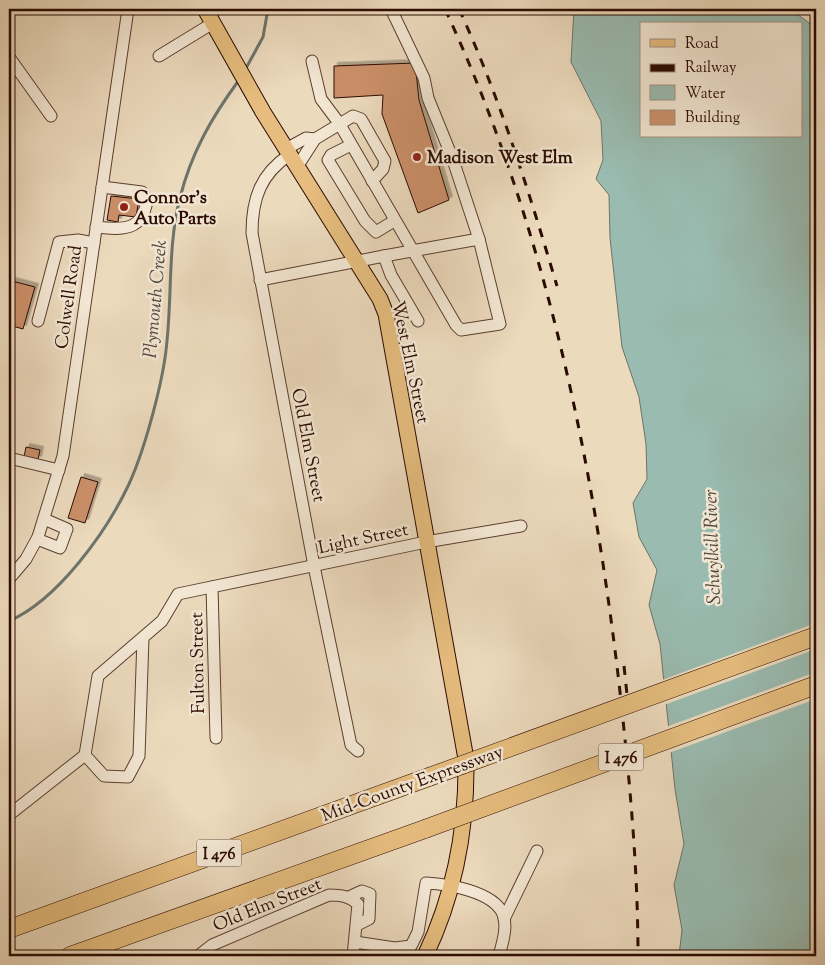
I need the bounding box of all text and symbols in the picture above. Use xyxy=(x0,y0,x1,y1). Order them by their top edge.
legend xyxy=(640,22,802,138)
text: Road xyxy=(685,34,719,55)
text: Railway xyxy=(685,58,737,79)
text: Water xyxy=(685,84,726,105)
text: Building xyxy=(685,108,740,129)
place label: Madison West Elm xyxy=(427,146,573,172)
marker: Madison West Elm xyxy=(411,151,423,163)
place label: Connor's Auto Parts xyxy=(134,186,216,233)
marker: Connor's Auto Parts xyxy=(118,201,130,213)
water label: Plymouth Creek xyxy=(138,239,175,360)
street label: Colwell Road xyxy=(50,244,90,351)
street label: West Elm Street xyxy=(383,299,435,426)
street label: Old Elm Street xyxy=(283,386,331,504)
water label: Schuylkill River xyxy=(698,489,729,605)
street label: Light Street xyxy=(316,518,411,562)
street label: Fulton Street xyxy=(185,612,213,714)
street label: Mid-County Expressway xyxy=(318,740,507,830)
road number: I 476 xyxy=(598,744,644,770)
road number: I 476 xyxy=(196,840,242,866)
street label: Old Elm Street xyxy=(209,872,326,940)

